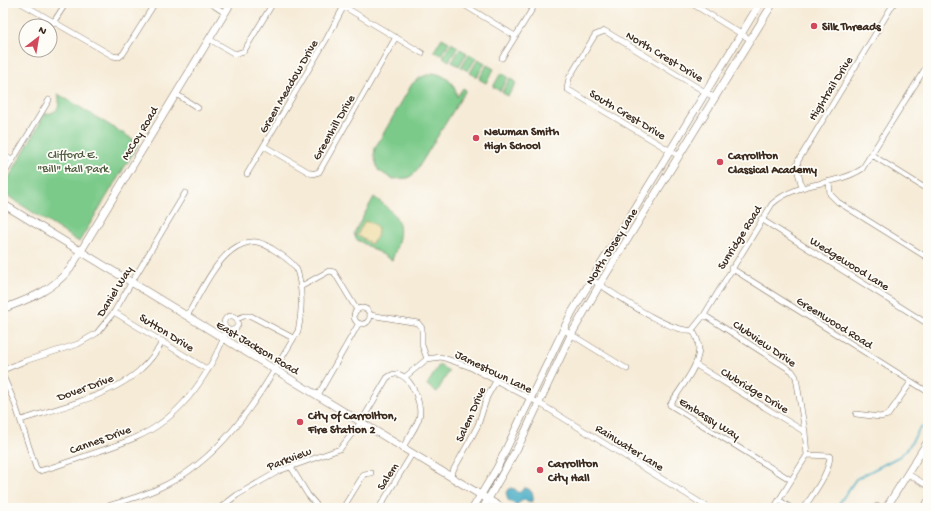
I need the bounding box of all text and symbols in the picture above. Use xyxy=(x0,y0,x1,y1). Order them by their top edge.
north arrow xyxy=(18,18,58,58)
marker: Silk Threads xyxy=(809,21,819,31)
place label: Silk Threads xyxy=(822,21,881,35)
text: N xyxy=(36,24,48,38)
street label: North Crest Drive xyxy=(623,29,706,87)
street label: Green Meadow Drive xyxy=(257,37,323,136)
street label: Hightrail Drive xyxy=(806,54,857,124)
street label: South Crest Drive xyxy=(586,87,668,144)
street label: Greenhill Drive xyxy=(310,92,360,163)
street label: McCoy Road xyxy=(119,104,163,163)
place label: Newman Smith High School xyxy=(484,126,560,154)
marker: Newman Smith High School xyxy=(471,133,481,143)
park label: Clifford E. "Bill" Hall Park xyxy=(37,149,110,177)
place label: Carrollton Classical Academy xyxy=(727,150,817,178)
marker: Carrollton Classical Academy xyxy=(715,157,725,167)
street label: Sunridge Road xyxy=(715,203,766,273)
street label: North Josey Lane xyxy=(584,206,642,288)
street label: Wedgewood Lane xyxy=(807,235,892,295)
street label: Daniel Way xyxy=(94,264,137,321)
street label: Greenwood Road xyxy=(793,295,876,353)
street label: Sutton Drive xyxy=(136,311,197,356)
street label: East Jackson Road xyxy=(213,318,302,379)
street label: Clubview Drive xyxy=(730,318,799,371)
street label: Jamestown Lane xyxy=(452,348,535,398)
street label: Clubridge Drive xyxy=(717,366,791,418)
street label: Dover Drive xyxy=(55,372,116,406)
street label: Salem Drive xyxy=(454,384,490,444)
street label: Embassy Way xyxy=(676,395,742,444)
place label: City of Carrollton, Fire Station 2 xyxy=(307,410,398,438)
marker: City of Carrollton, Fire Station 2 xyxy=(295,417,305,427)
street label: Rainwater Lane xyxy=(592,422,667,476)
street label: Cannes Drive xyxy=(68,423,134,458)
street label: Parkview xyxy=(265,445,314,475)
place label: Carrollton City Hall xyxy=(547,458,598,486)
street label: Salem xyxy=(375,460,403,493)
marker: Carrollton City Hall xyxy=(535,465,545,475)

